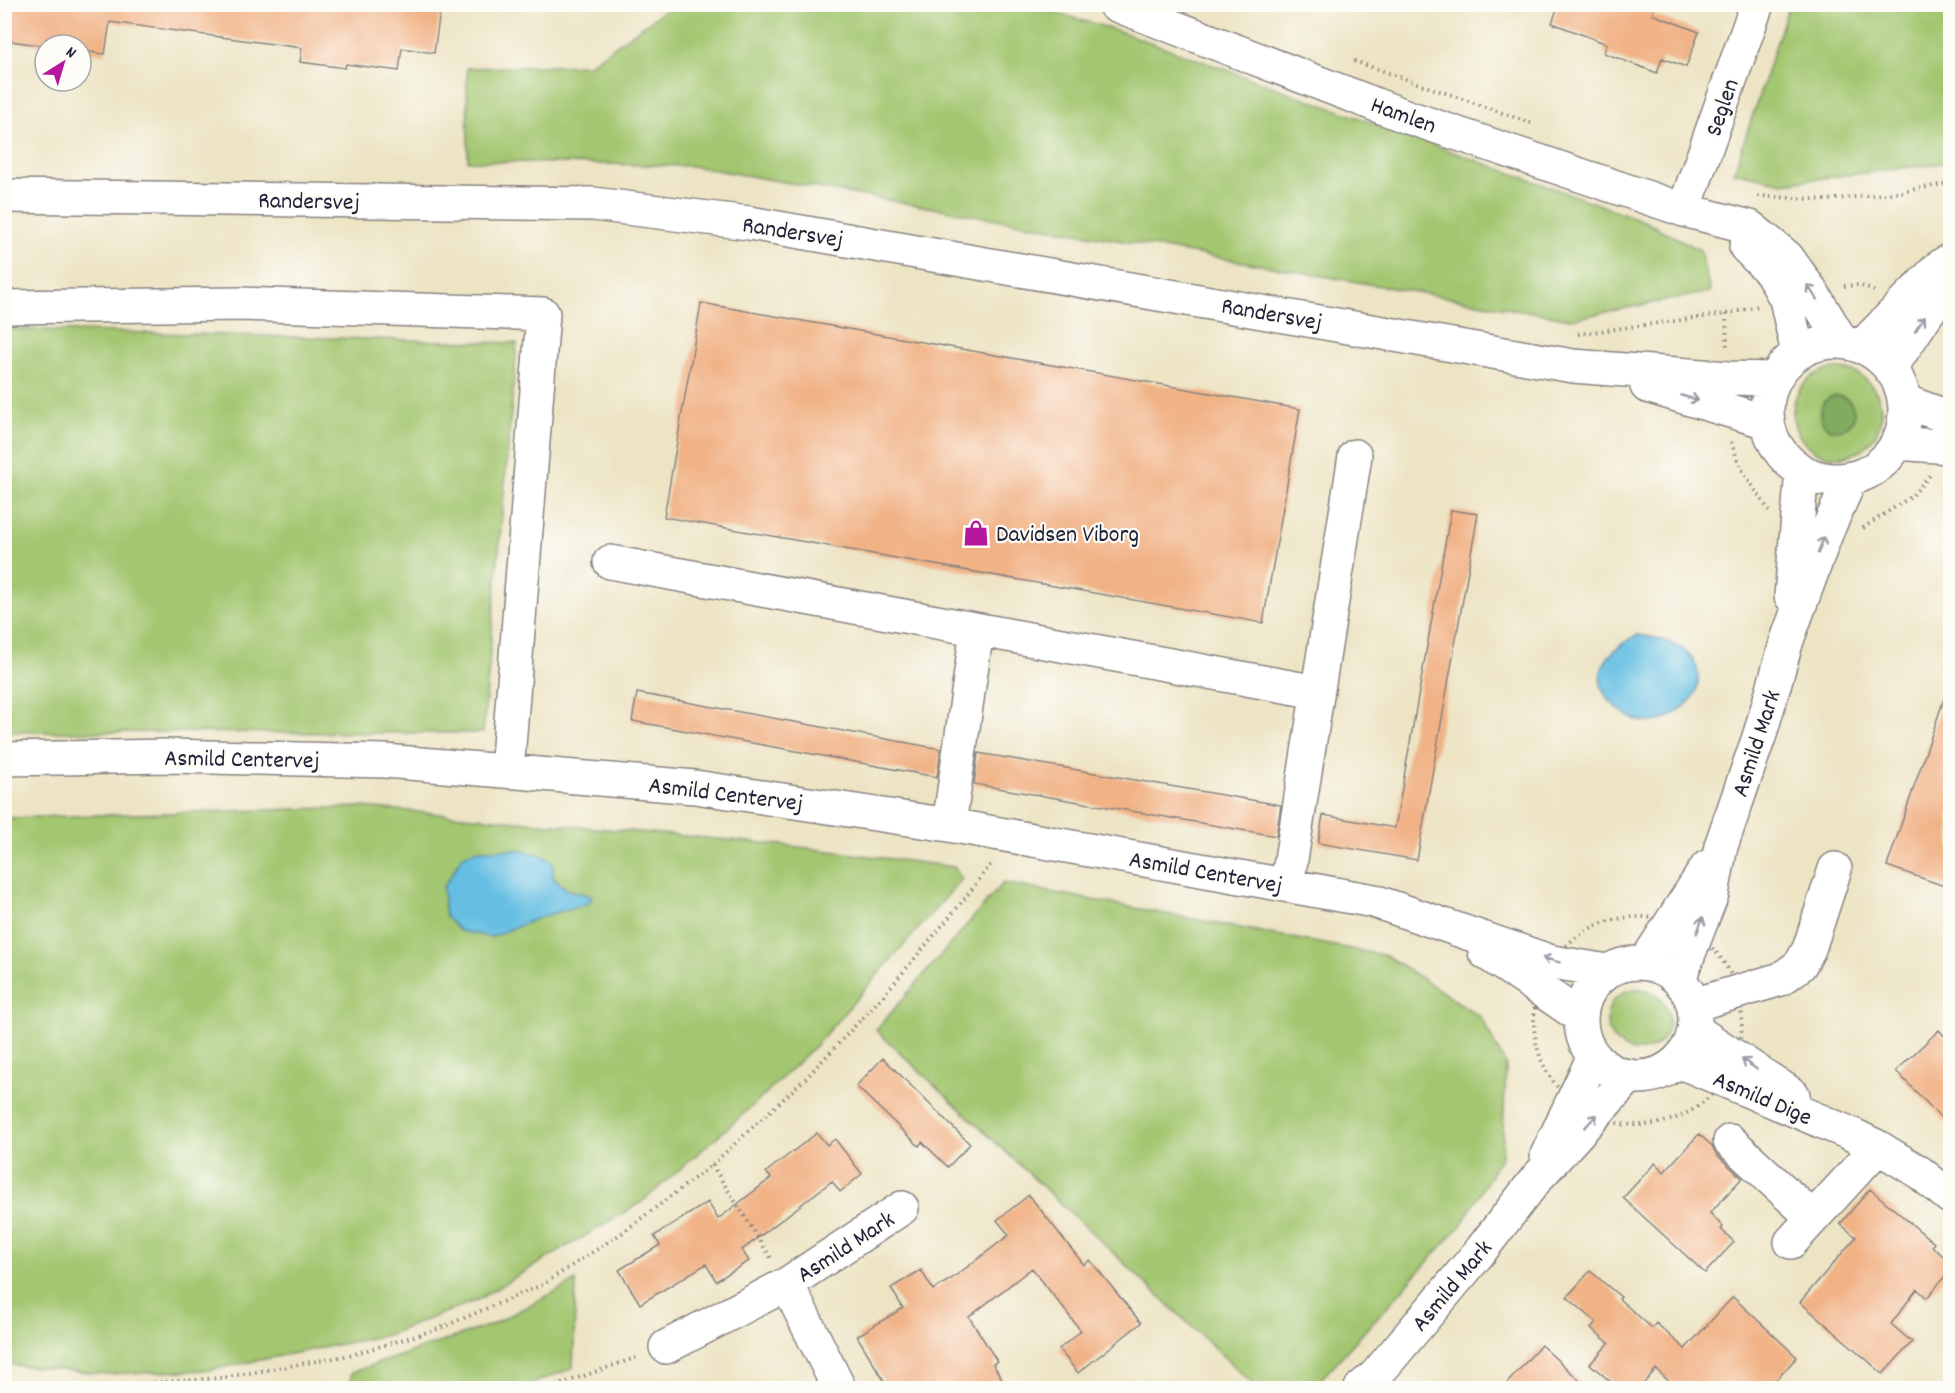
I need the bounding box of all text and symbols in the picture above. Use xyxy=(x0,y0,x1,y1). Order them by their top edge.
north arrow xyxy=(33,33,93,93)
text: N xyxy=(60,41,81,65)
street label: Seglen xyxy=(1698,75,1750,141)
street label: Hamlen xyxy=(1365,89,1440,144)
street label: Randersvej xyxy=(258,185,360,221)
street label: Randersvej xyxy=(740,209,845,259)
one-way arrow xyxy=(1805,284,1817,301)
street label: Randersvej xyxy=(1218,290,1325,342)
one-way arrow xyxy=(1915,316,1927,333)
one-way arrow xyxy=(1680,393,1699,405)
shop icon: Davidsen Viborg xyxy=(961,518,991,548)
place label: Davidsen Viborg xyxy=(996,519,1139,553)
one-way arrow xyxy=(1817,536,1828,555)
street label: Asmild Mark xyxy=(1725,686,1791,802)
street label: Asmild Centervej xyxy=(164,743,320,779)
street label: Asmild Centervej xyxy=(647,770,805,822)
street label: Asmild Centervej xyxy=(1126,844,1285,904)
one-way arrow xyxy=(1696,916,1707,934)
one-way arrow xyxy=(1541,954,1560,966)
one-way arrow xyxy=(1741,1058,1757,1070)
street label: Asmild Dige xyxy=(1707,1064,1817,1136)
one-way arrow xyxy=(1584,1113,1598,1128)
street label: Asmild Mark xyxy=(791,1204,902,1293)
street label: Asmild Mark xyxy=(1405,1234,1502,1340)

